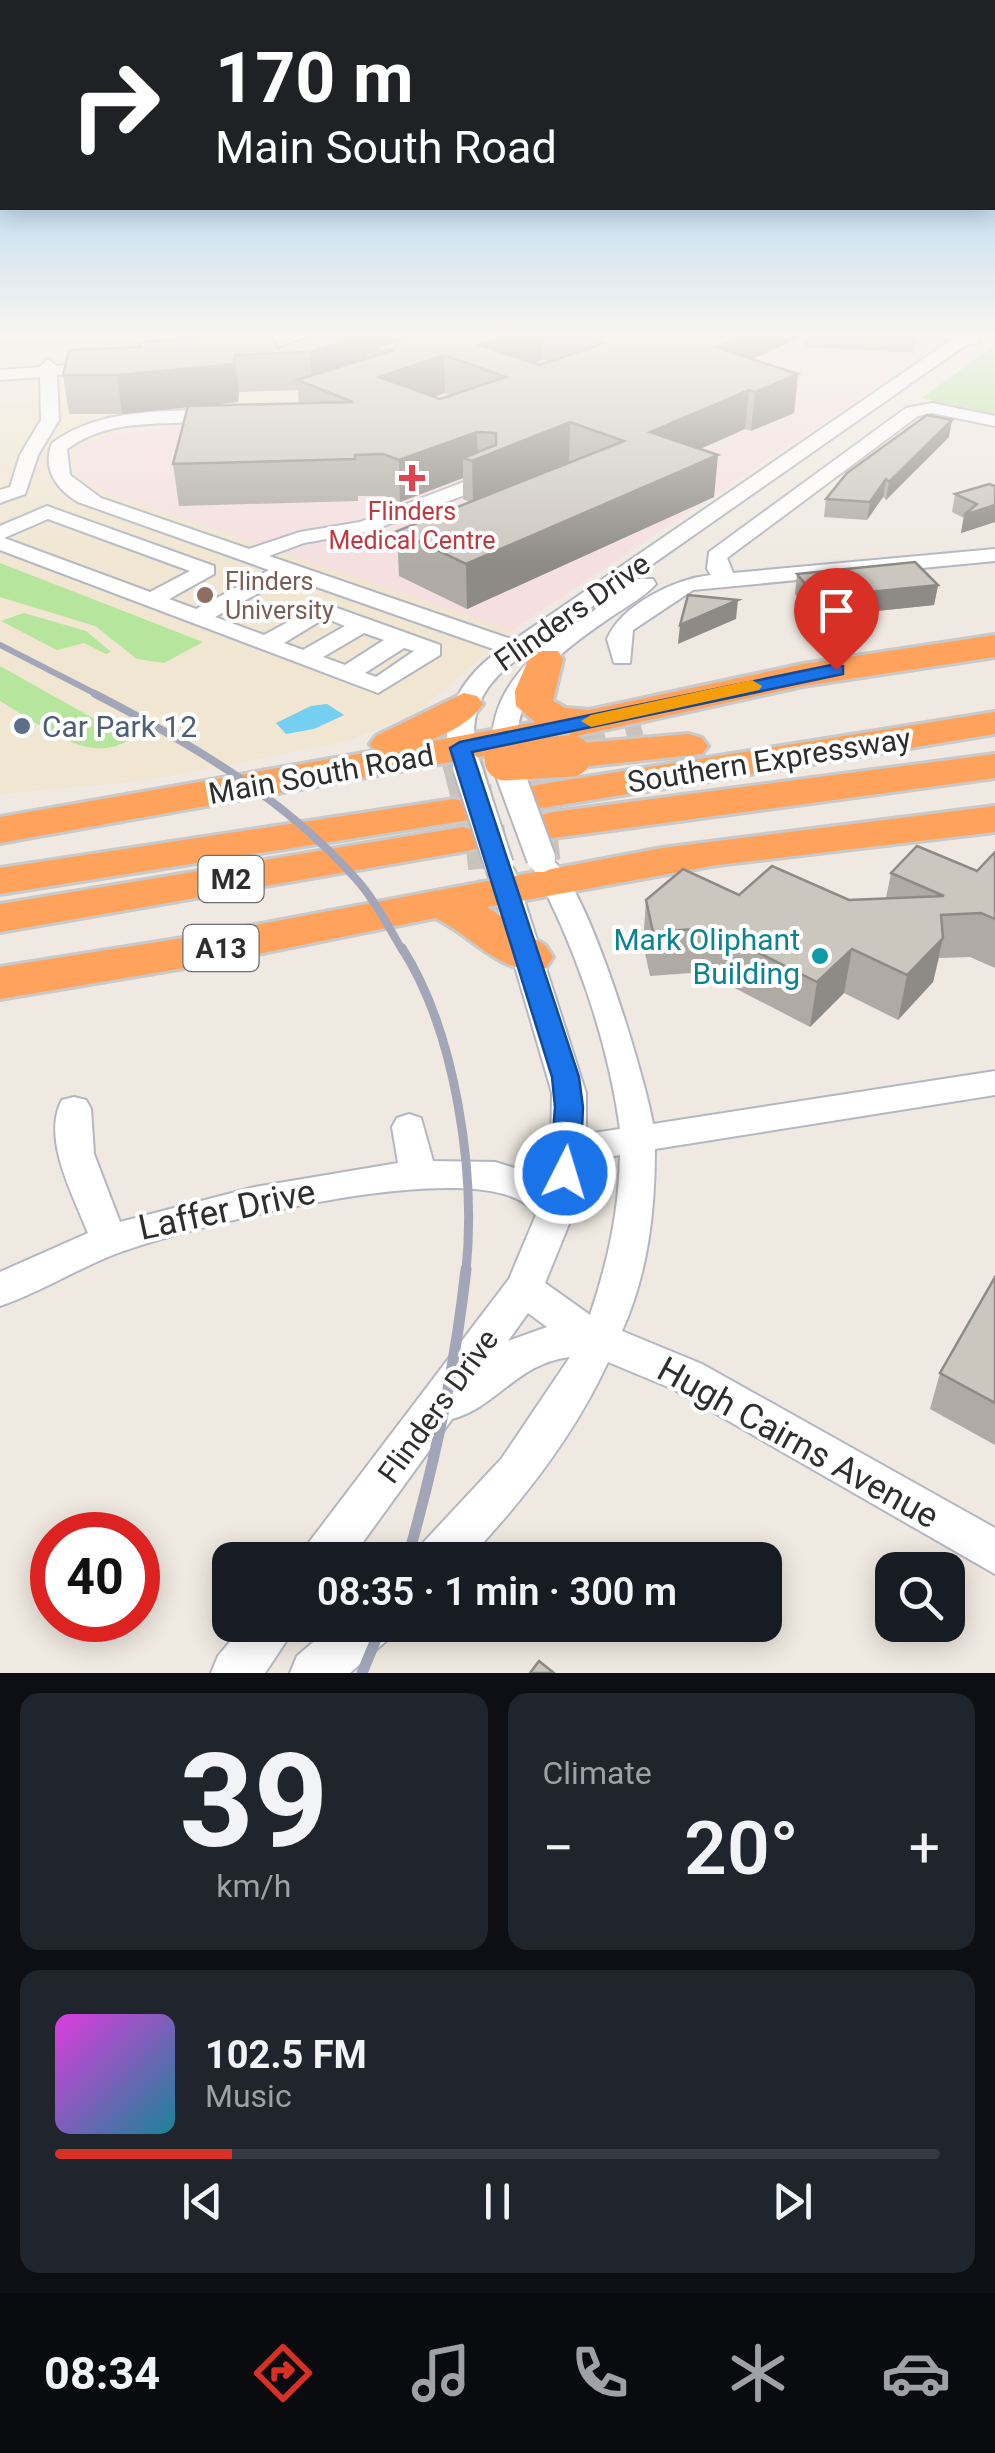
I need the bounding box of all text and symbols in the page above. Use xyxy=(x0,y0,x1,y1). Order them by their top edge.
text: 170 m xyxy=(215,37,414,119)
icon: right xyxy=(50,40,180,170)
text: Main South Road xyxy=(215,121,557,174)
marker: Flinders Medical Centre xyxy=(399,465,425,491)
place label: Flinders Medical Centre xyxy=(328,497,496,555)
street label: Flinders Drive xyxy=(488,546,656,678)
place label: Flinders University xyxy=(225,567,334,625)
pin xyxy=(794,568,879,671)
icon: arrive xyxy=(809,583,864,638)
marker: Flinders University xyxy=(194,584,216,606)
place label: Car Park 12 xyxy=(42,709,197,744)
marker: Car Park 12 xyxy=(11,715,33,737)
street label: Southern Expressway xyxy=(625,720,913,800)
street label: Main South Road xyxy=(206,737,436,811)
road number: M2 xyxy=(198,856,264,902)
place label: Mark Oliphant Building xyxy=(613,922,800,991)
road number: A13 xyxy=(184,925,258,971)
marker: Mark Oliphant Building xyxy=(809,945,831,967)
position arrow xyxy=(513,1121,617,1225)
street label: Laffer Drive xyxy=(135,1171,319,1249)
street label: Flinders Drive xyxy=(371,1322,505,1490)
street label: Hugh Cairns Avenue xyxy=(650,1349,946,1537)
speed limit sign: 40 xyxy=(30,1512,160,1642)
map controls xyxy=(875,1552,965,1642)
button: search xyxy=(875,1552,965,1642)
text: 08:35 · 1 min · 300 m xyxy=(317,1570,677,1614)
text: 39 xyxy=(179,1725,328,1878)
text: Climate xyxy=(543,1754,652,1792)
text: 20° xyxy=(684,1804,799,1892)
text: − xyxy=(543,1816,574,1880)
text: + xyxy=(909,1816,940,1880)
text: km/h xyxy=(216,1867,291,1905)
text: 102.5 FM xyxy=(205,2033,367,2077)
text: Music xyxy=(205,2077,292,2115)
icon: previous xyxy=(175,2174,230,2229)
icon: pause xyxy=(470,2174,525,2229)
icon: next xyxy=(765,2174,820,2229)
icon: directions xyxy=(248,2338,318,2408)
icon: music xyxy=(406,2338,476,2408)
icon: phone xyxy=(565,2338,635,2408)
icon: climate xyxy=(723,2338,793,2408)
icon: car xyxy=(881,2338,951,2408)
text: 08:34 xyxy=(44,2347,160,2400)

